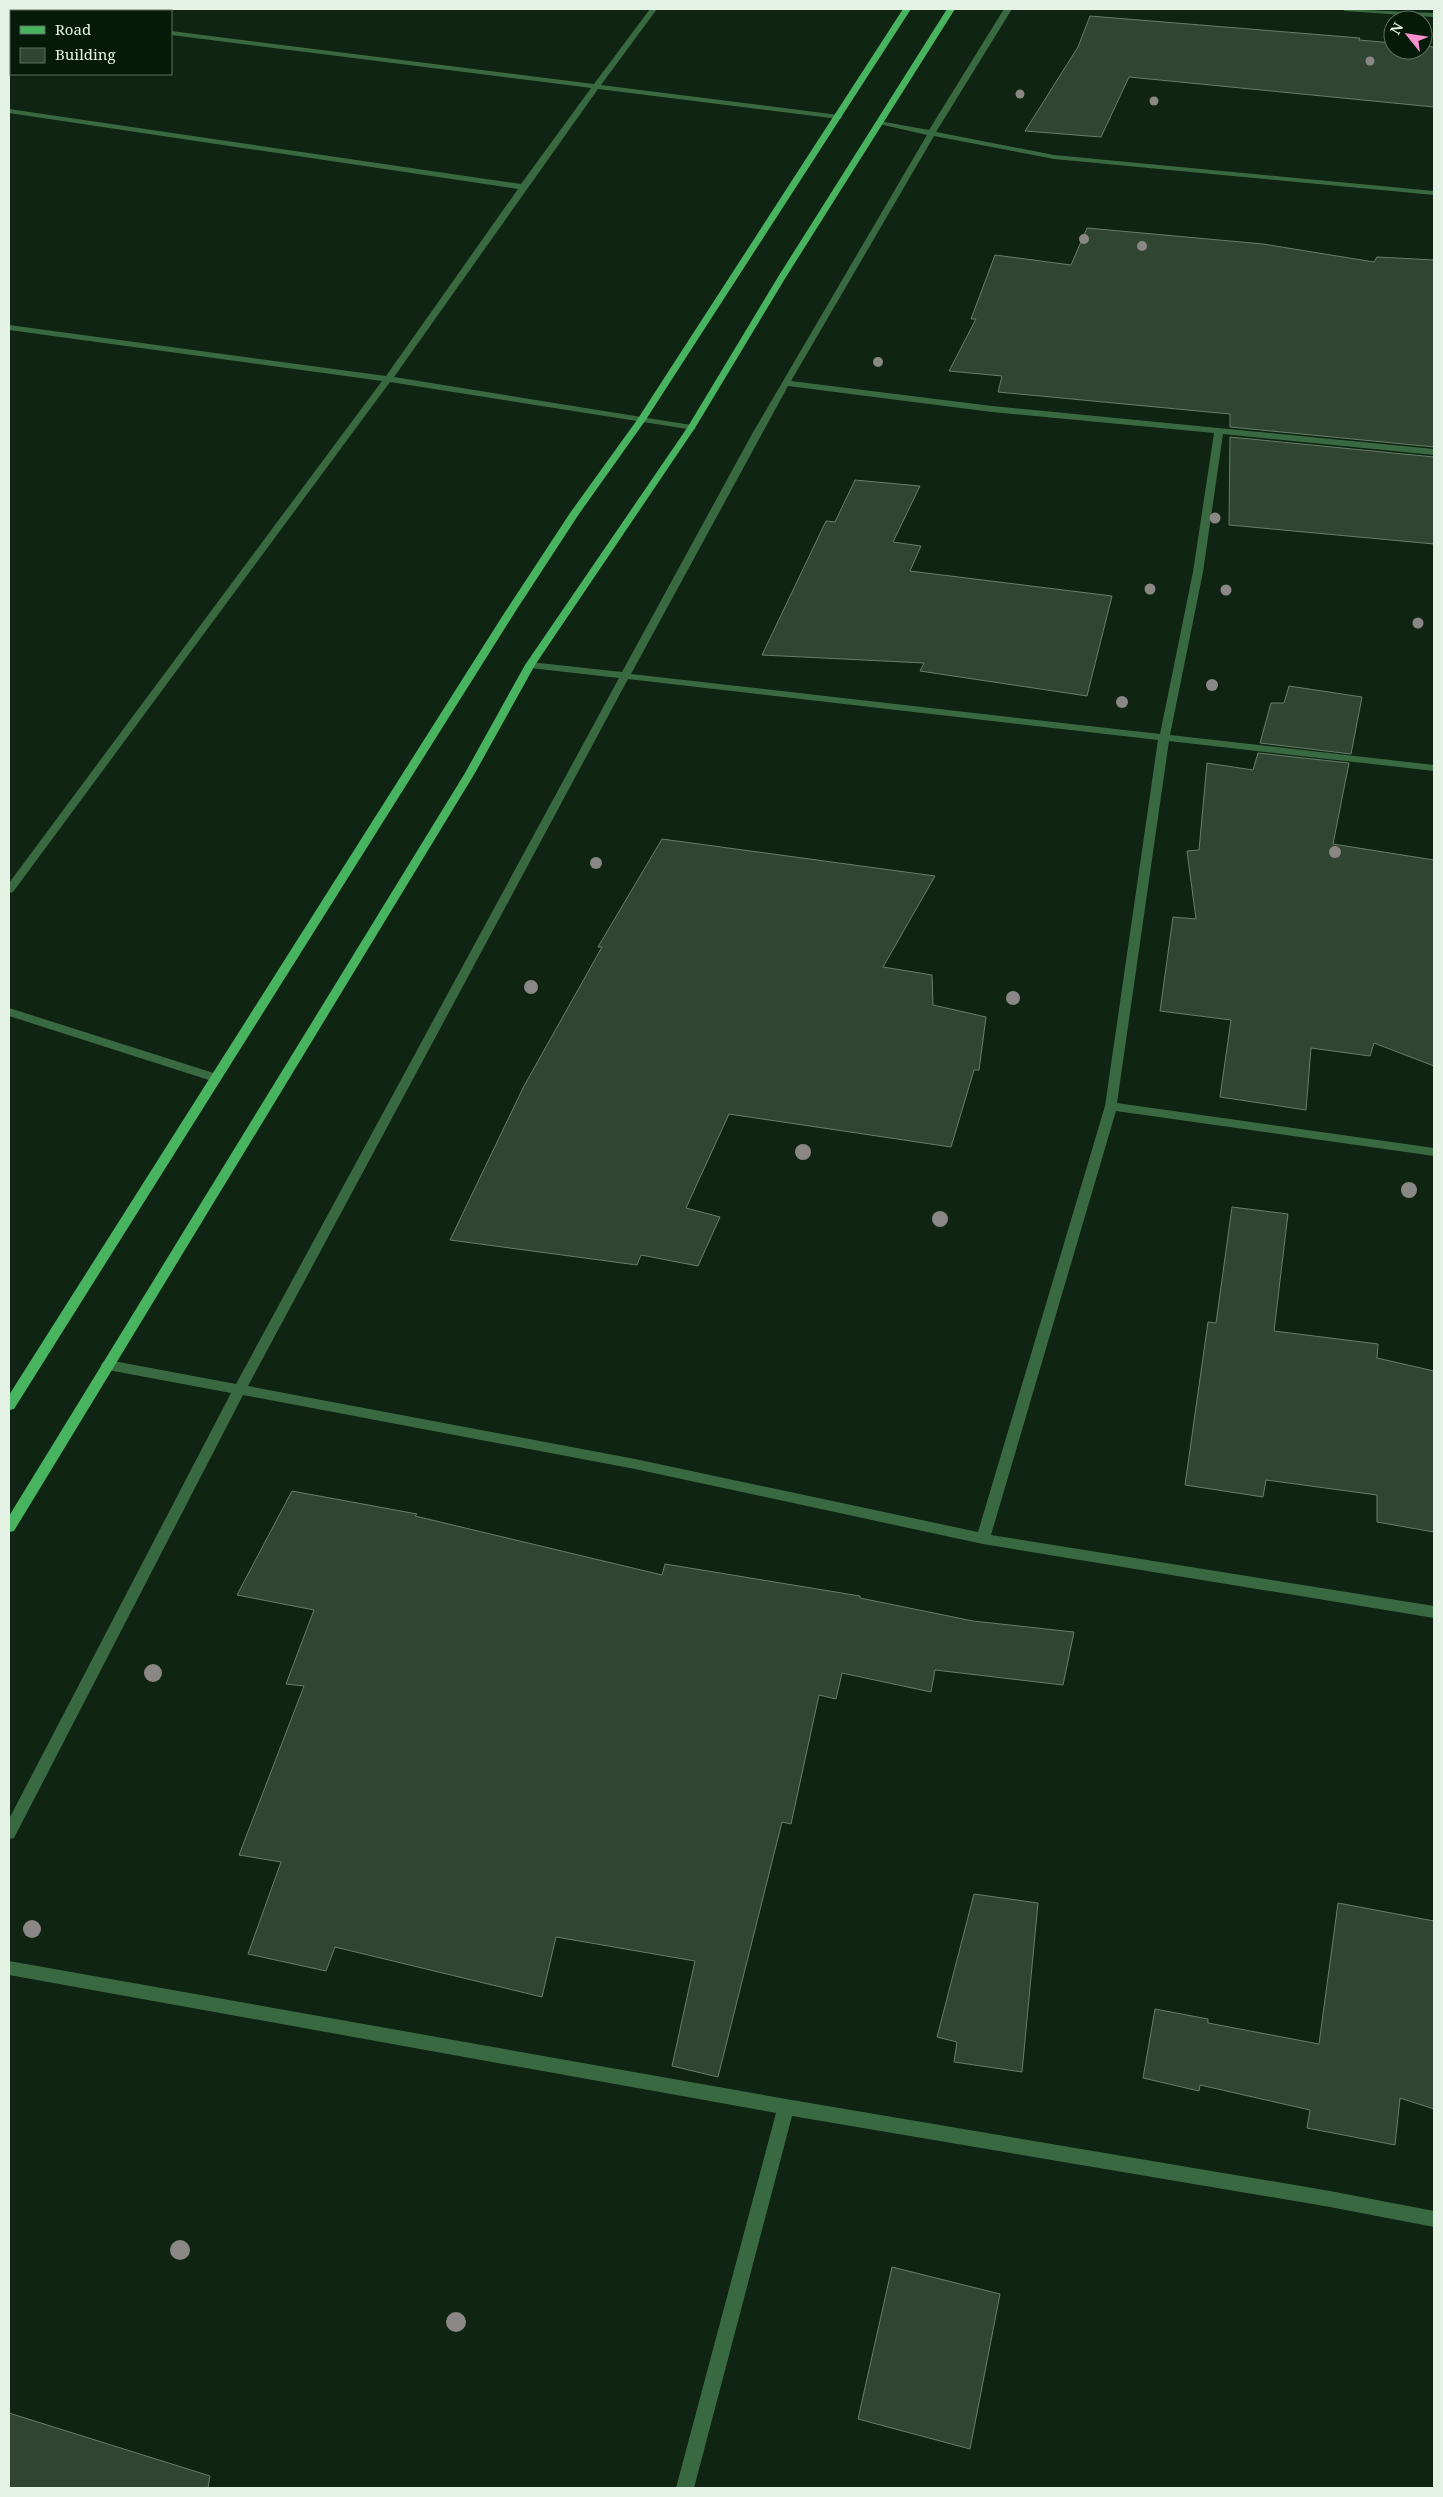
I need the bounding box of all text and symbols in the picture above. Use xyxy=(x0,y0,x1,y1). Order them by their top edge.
legend xyxy=(10,10,172,75)
north arrow xyxy=(1383,10,1433,60)
text: Road xyxy=(55,19,91,39)
text: N xyxy=(1385,19,1407,38)
text: Building xyxy=(55,44,116,64)

